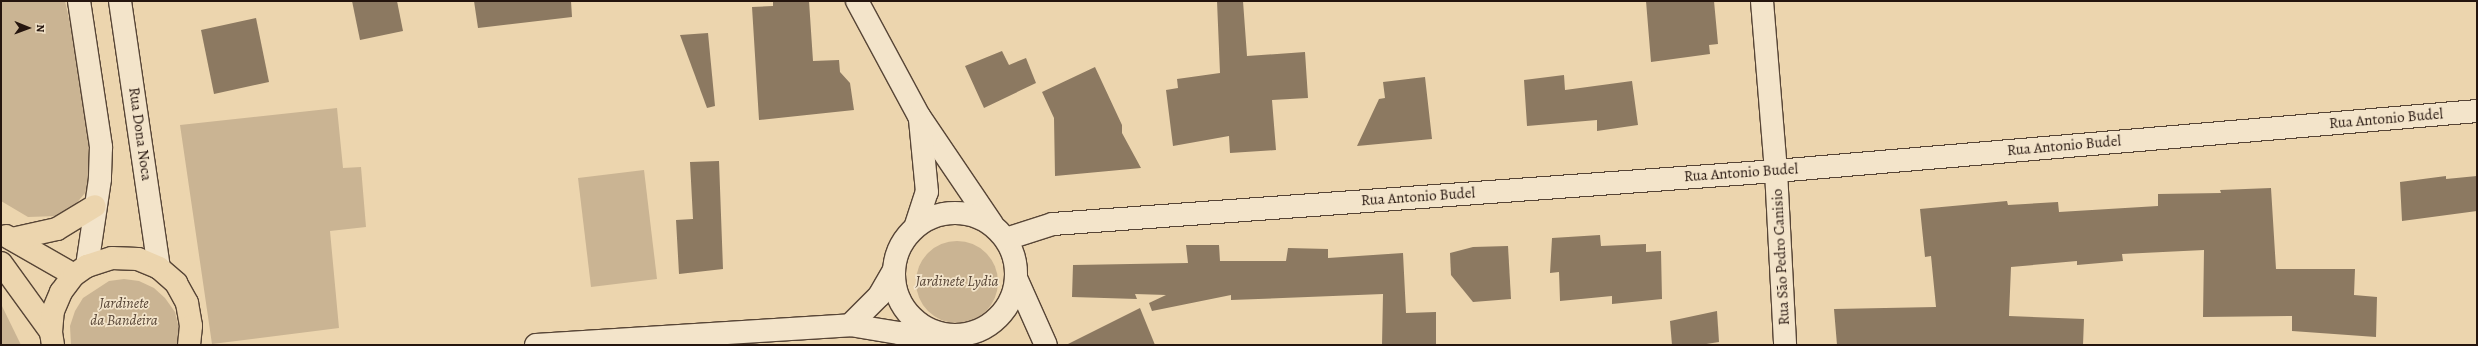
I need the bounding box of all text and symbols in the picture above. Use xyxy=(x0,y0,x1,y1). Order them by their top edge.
north arrow xyxy=(8,8,48,48)
text: N xyxy=(33,24,48,32)
street label: Rua Dona Noca xyxy=(125,86,155,182)
street label: Rua Antonio Budel xyxy=(2328,105,2444,133)
street label: Rua Antonio Budel xyxy=(2006,132,2122,160)
street label: Rua Antonio Budel xyxy=(1683,160,1799,186)
street label: Rua Antonio Budel xyxy=(1360,184,1476,210)
street label: Rua São Pedro Canisio xyxy=(1768,188,1794,326)
park label: Jardinete Lydia xyxy=(915,273,999,291)
park label: Jardinete da Bandeira xyxy=(90,294,158,329)

